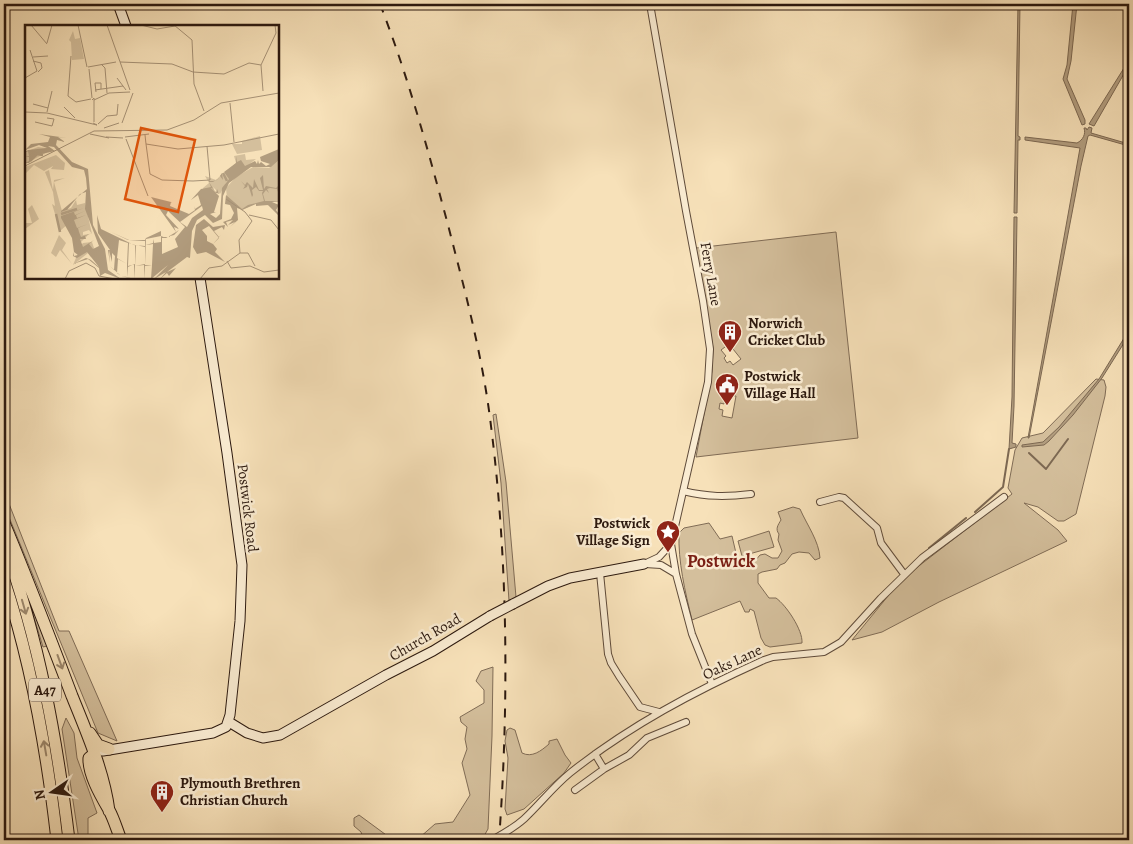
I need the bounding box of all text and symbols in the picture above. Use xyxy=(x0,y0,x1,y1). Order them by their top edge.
inset map xyxy=(25,25,279,279)
street label: Ferry Lane xyxy=(696,240,727,308)
place label: Norwich Cricket Club xyxy=(748,313,825,350)
building icon: Norwich Cricket Club xyxy=(717,319,743,353)
place label: Postwick Village Hall xyxy=(743,366,815,403)
public building icon: Postwick Village Hall xyxy=(714,372,740,406)
street label: Postwick Road xyxy=(233,463,263,554)
place label: Postwick Village Sign xyxy=(575,513,651,550)
place icon: Postwick Village Sign xyxy=(655,519,681,553)
district label: Postwick xyxy=(687,549,756,573)
one-way arrow xyxy=(19,598,29,614)
street label: Church Road xyxy=(385,608,465,666)
street label: Oaks Lane xyxy=(699,639,765,684)
one-way arrow xyxy=(56,654,65,669)
road number: A47 xyxy=(29,678,61,702)
one-way arrow xyxy=(39,740,49,756)
north arrow xyxy=(28,766,78,816)
place label: Plymouth Brethren Christian Church xyxy=(180,773,301,810)
building icon: Plymouth Brethren Christian Church xyxy=(149,779,175,813)
text: N xyxy=(29,788,50,802)

